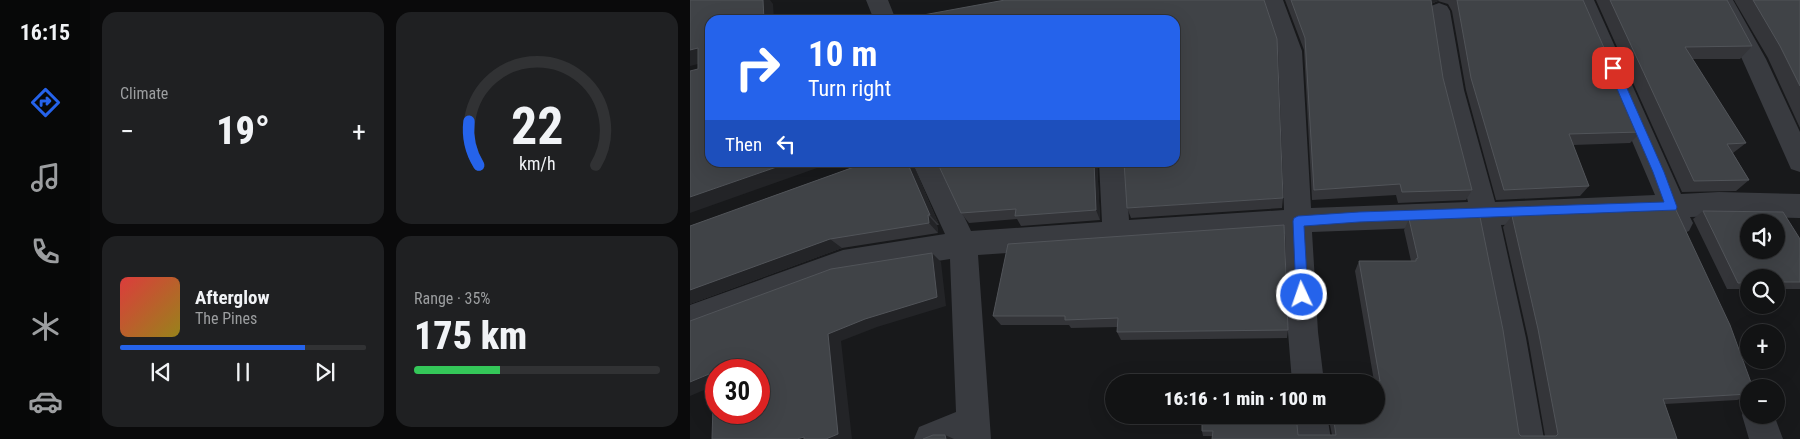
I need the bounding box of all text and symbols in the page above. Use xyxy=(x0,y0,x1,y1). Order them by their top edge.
text: 16:15 xyxy=(20,20,70,45)
text: 10 m xyxy=(808,34,877,75)
icon: right xyxy=(725,35,790,100)
pin xyxy=(1592,47,1634,89)
icon: arrive xyxy=(1599,54,1627,82)
text: Turn right xyxy=(808,76,891,101)
text: Climate xyxy=(120,84,168,103)
icon: directions xyxy=(28,85,63,120)
text: 22 xyxy=(511,96,563,157)
text: 19° xyxy=(216,109,270,153)
text: − xyxy=(120,115,134,148)
text: + xyxy=(352,115,366,148)
icon: left xyxy=(772,130,800,158)
text: Then xyxy=(725,133,762,156)
text: km/h xyxy=(519,153,555,174)
icon: music xyxy=(28,160,63,195)
map controls xyxy=(1740,214,1785,424)
button: sound xyxy=(1740,214,1785,259)
icon: phone xyxy=(28,234,63,269)
position arrow xyxy=(1275,268,1327,320)
button: search xyxy=(1740,269,1785,314)
text: Afterglow xyxy=(195,286,269,309)
text: Range · 35% xyxy=(414,289,490,308)
icon: climate xyxy=(28,309,63,344)
text: The Pines xyxy=(195,309,257,328)
text: 175 km xyxy=(414,314,527,358)
button: + xyxy=(1740,324,1785,369)
icon: previous xyxy=(147,358,175,386)
icon: pause xyxy=(229,358,257,386)
icon: next xyxy=(311,358,339,386)
speed limit sign: 30 xyxy=(705,359,770,424)
button: − xyxy=(1740,379,1785,424)
icon: car xyxy=(28,384,63,419)
text: 16:16 · 1 min · 100 m xyxy=(1164,387,1326,410)

